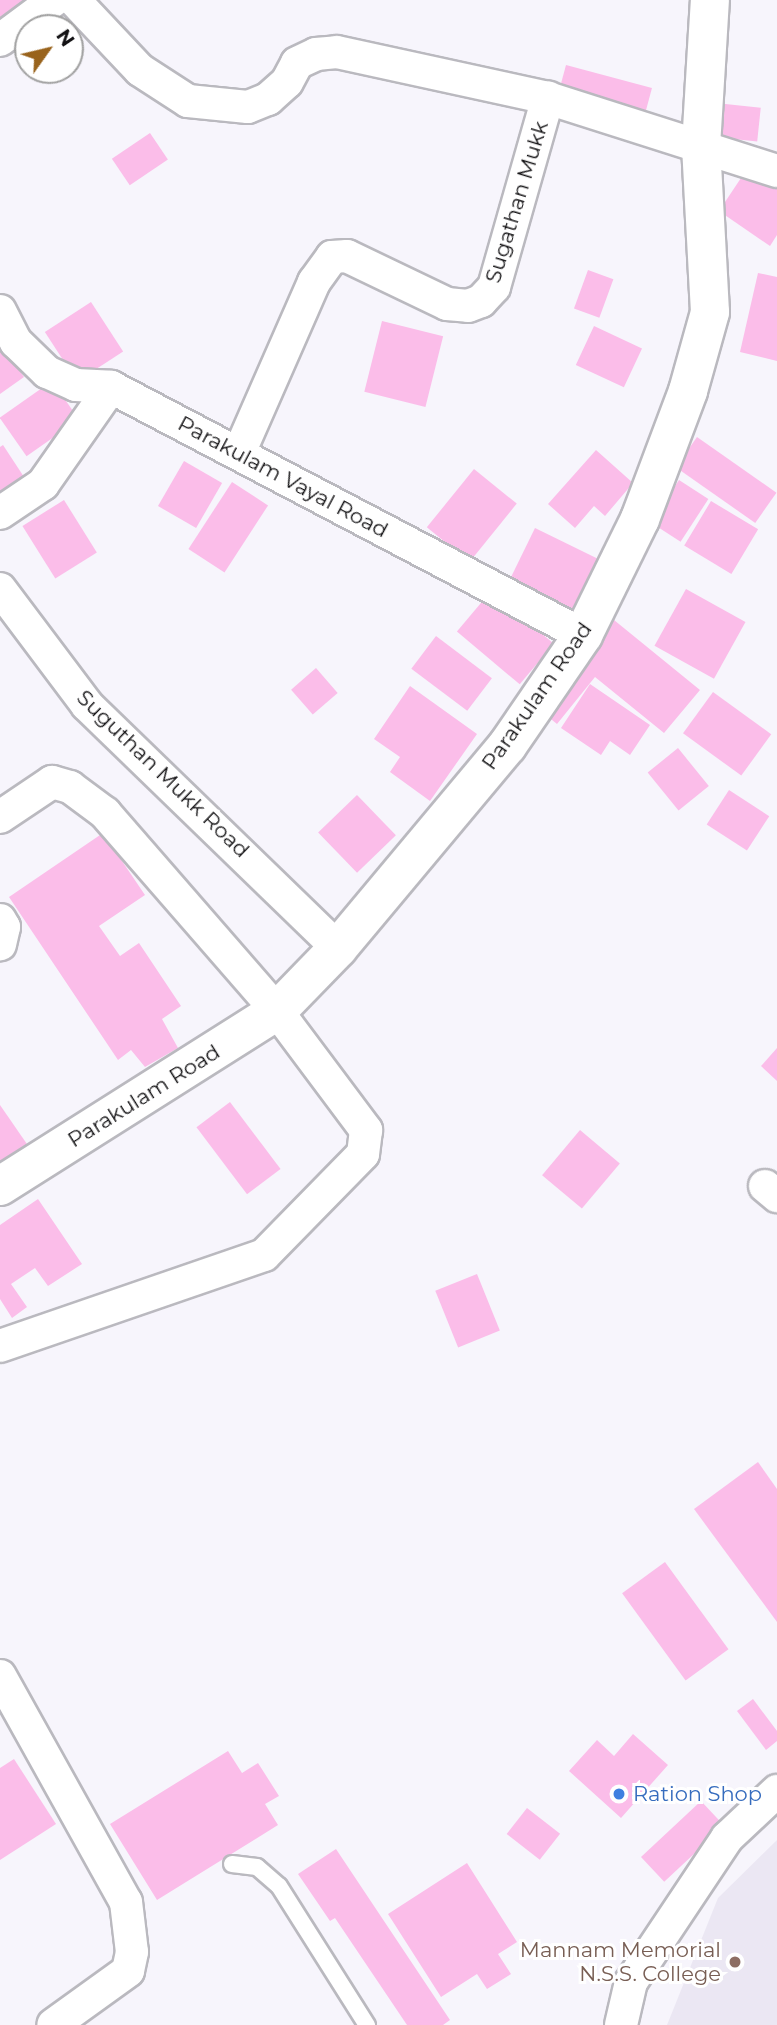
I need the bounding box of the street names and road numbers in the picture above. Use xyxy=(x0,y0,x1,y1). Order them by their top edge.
street label: Sugathan Mukk xyxy=(480,118,554,286)
street label: Parakulam Vayal Road xyxy=(174,411,392,543)
street label: Parakulam Road xyxy=(477,617,597,775)
street label: Suguthan Mukk Road xyxy=(72,685,254,863)
street label: Parakulam Road xyxy=(63,1039,225,1153)

